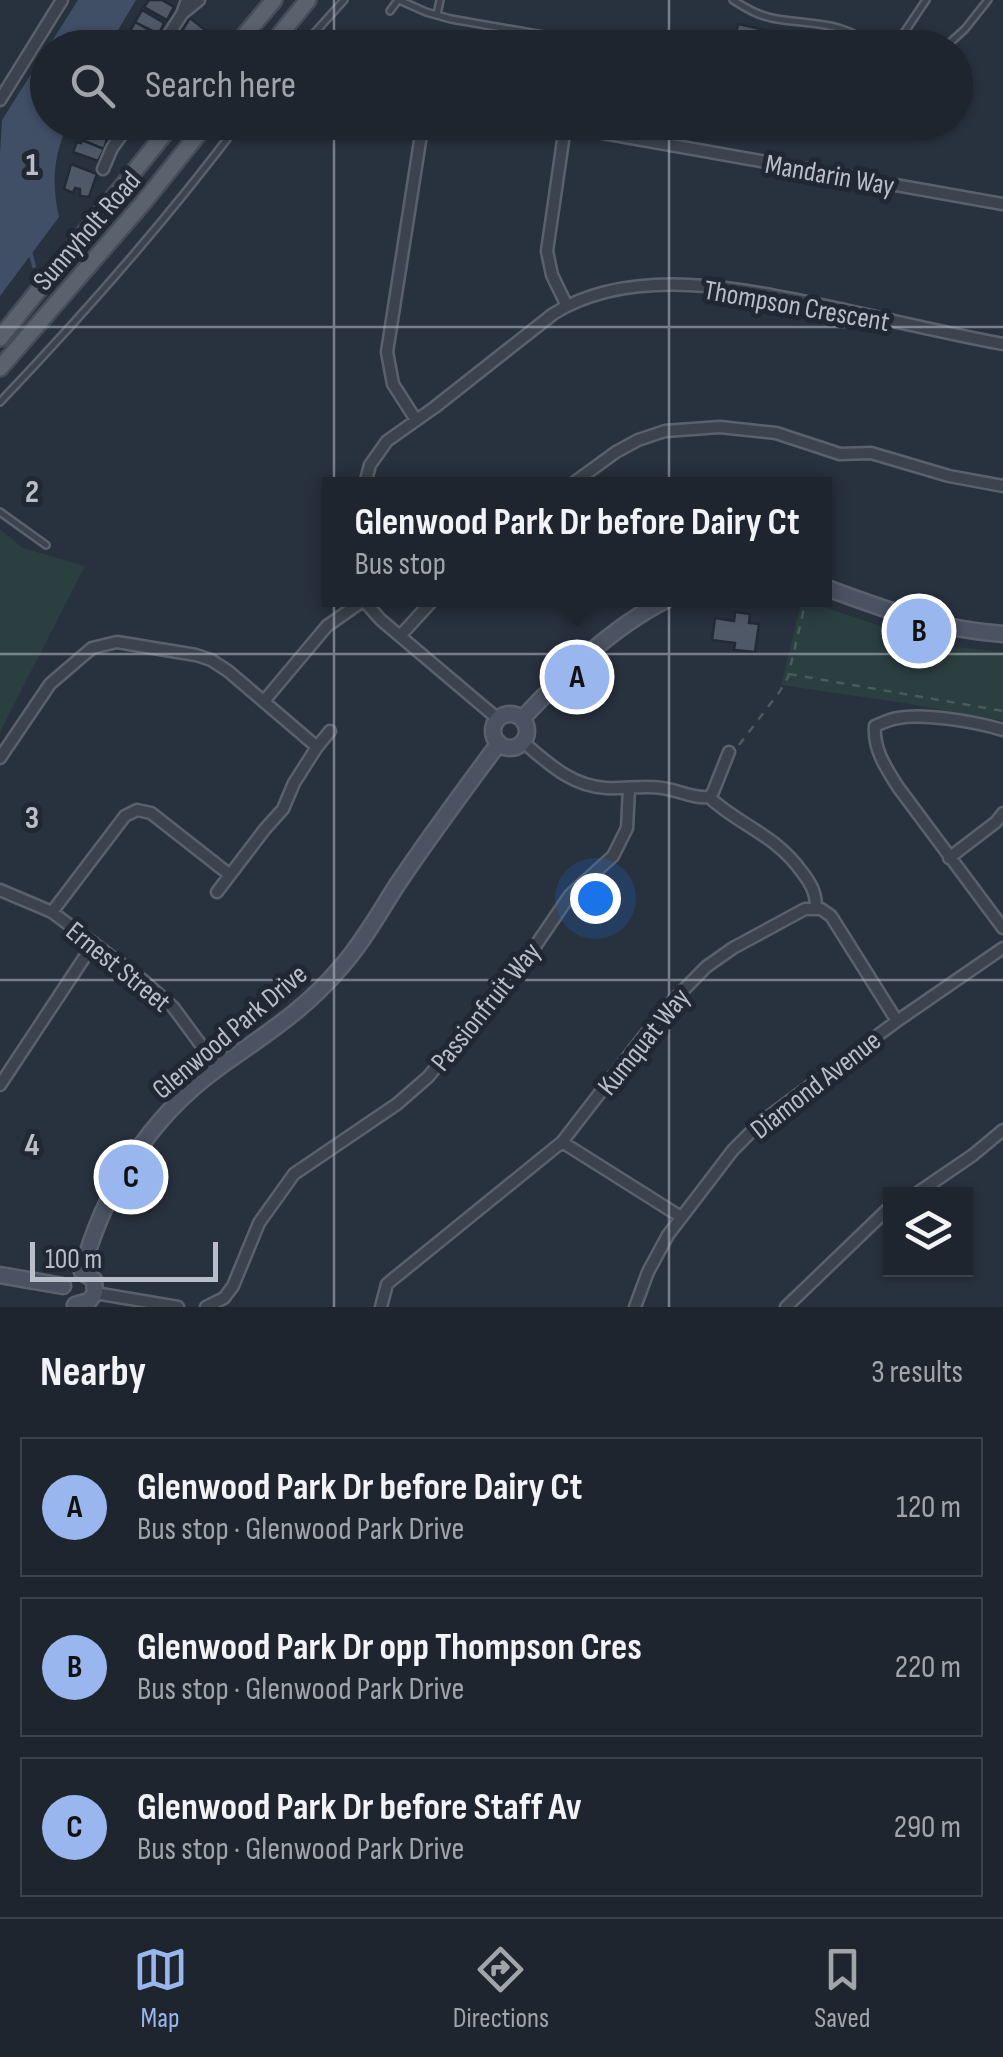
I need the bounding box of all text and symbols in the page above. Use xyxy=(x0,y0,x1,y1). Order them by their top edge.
search box xyxy=(30,30,973,140)
icon: search xyxy=(65,58,120,113)
text: Search here xyxy=(145,63,296,108)
text: 1 xyxy=(26,146,39,185)
street label: Mandarin Way xyxy=(763,148,897,203)
street label: Sunnyholt Road xyxy=(27,165,148,297)
street label: Thompson Crescent xyxy=(701,274,892,339)
text: 2 xyxy=(25,473,39,512)
popup xyxy=(322,477,832,607)
text: Glenwood Park Dr before Dairy Ct xyxy=(354,500,800,545)
text: Bus stop xyxy=(354,545,446,584)
pin: B xyxy=(886,594,952,668)
pin: A xyxy=(544,640,610,714)
text: 3 xyxy=(25,799,39,838)
your location xyxy=(570,873,621,924)
street label: Ernest Street xyxy=(59,915,177,1019)
street label: Passionfruit Way xyxy=(424,936,548,1078)
street label: Glenwood Park Drive xyxy=(146,958,314,1106)
street label: Kumquat Way xyxy=(591,982,697,1102)
street label: Diamond Avenue xyxy=(744,1024,888,1146)
text: 4 xyxy=(25,1126,40,1165)
pin: C xyxy=(98,1140,164,1214)
map controls xyxy=(883,1187,973,1277)
button: layers xyxy=(883,1187,973,1277)
scale bar xyxy=(30,1237,218,1282)
text: 100 m xyxy=(45,1243,102,1276)
text: Nearby xyxy=(40,1347,146,1398)
text: 3 results xyxy=(871,1353,963,1392)
text: Glenwood Park Dr before Dairy Ct xyxy=(137,1465,582,1510)
text: A xyxy=(67,1488,82,1527)
text: 120 m xyxy=(896,1488,961,1527)
text: Bus stop · Glenwood Park Drive xyxy=(137,1510,464,1549)
text: Glenwood Park Dr opp Thompson Cres xyxy=(137,1625,642,1670)
text: B xyxy=(67,1648,82,1687)
text: 220 m xyxy=(895,1648,961,1687)
text: Bus stop · Glenwood Park Drive xyxy=(137,1670,464,1709)
text: Glenwood Park Dr before Staff Av xyxy=(137,1785,582,1830)
text: C xyxy=(66,1808,83,1847)
text: 290 m xyxy=(894,1808,961,1847)
text: Bus stop · Glenwood Park Drive xyxy=(137,1830,464,1869)
tab: Map xyxy=(133,1942,188,2035)
tab: Directions xyxy=(453,1942,549,2035)
tab: Saved xyxy=(814,1942,870,2035)

